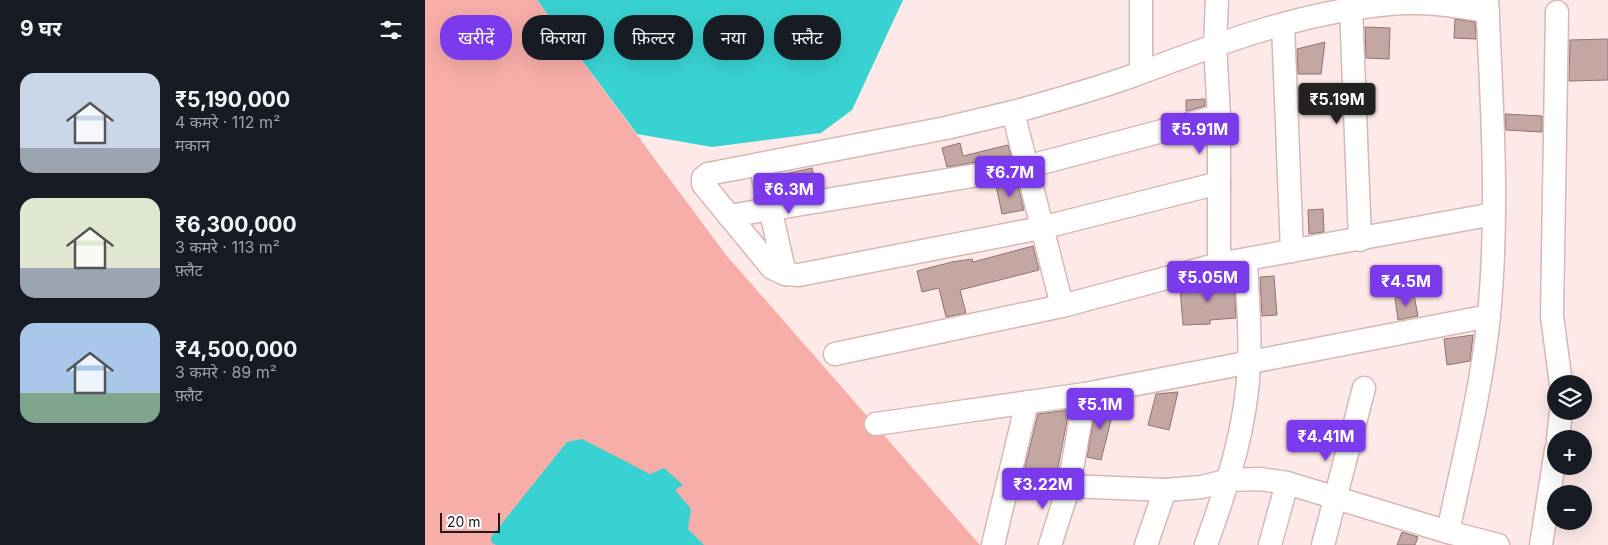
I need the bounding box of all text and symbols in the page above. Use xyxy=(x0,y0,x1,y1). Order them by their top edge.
chip: खरीदें xyxy=(440,15,512,60)
chip: किराया xyxy=(522,15,604,60)
chip: फ़िल्टर xyxy=(614,15,693,60)
chip: नया xyxy=(703,15,764,60)
chip: फ़्लैट xyxy=(774,15,841,60)
text: 9 घर xyxy=(20,16,61,41)
icon: filters xyxy=(377,16,405,44)
pin: ₹5.19M xyxy=(1296,82,1378,125)
text: ₹5,190,000 xyxy=(175,87,290,112)
text: ₹5.19M xyxy=(1309,89,1365,109)
icon: home xyxy=(60,93,120,153)
text: 4 कमरे · 112 m² xyxy=(175,112,280,132)
pin: ₹5.91M xyxy=(1159,112,1241,155)
text: ₹5.91M xyxy=(1172,119,1228,139)
text: मकान xyxy=(175,135,210,155)
pin: ₹6.7M xyxy=(975,156,1045,198)
text: ₹6.7M xyxy=(986,162,1034,182)
pin: ₹6.3M xyxy=(754,172,824,215)
text: ₹6.3M xyxy=(764,179,814,199)
text: ₹6,300,000 xyxy=(175,212,297,237)
icon: home xyxy=(60,218,120,278)
text: 3 कमरे · 113 m² xyxy=(175,237,280,257)
text: फ़्लैट xyxy=(175,260,203,280)
pin: ₹5.05M xyxy=(1167,260,1249,303)
pin: ₹4.5M xyxy=(1371,264,1441,307)
text: ₹5.05M xyxy=(1178,267,1238,287)
text: ₹4.5M xyxy=(1381,271,1431,291)
text: ₹4,500,000 xyxy=(175,337,297,362)
icon: home xyxy=(60,343,120,403)
text: 3 कमरे · 89 m² xyxy=(175,362,277,382)
map controls xyxy=(1547,375,1592,530)
button: layers xyxy=(1547,375,1592,420)
text: फ़्लैट xyxy=(175,385,203,405)
pin: ₹5.1M xyxy=(1065,388,1135,430)
text: ₹5.1M xyxy=(1078,394,1122,414)
pin: ₹4.41M xyxy=(1285,420,1367,462)
text: ₹4.41M xyxy=(1298,426,1354,446)
button: + xyxy=(1547,430,1592,475)
pin: ₹3.22M xyxy=(1002,468,1084,510)
text: ₹3.22M xyxy=(1013,474,1073,494)
button: − xyxy=(1547,485,1592,530)
scale bar xyxy=(440,510,500,533)
text: 20 m xyxy=(447,513,481,530)

